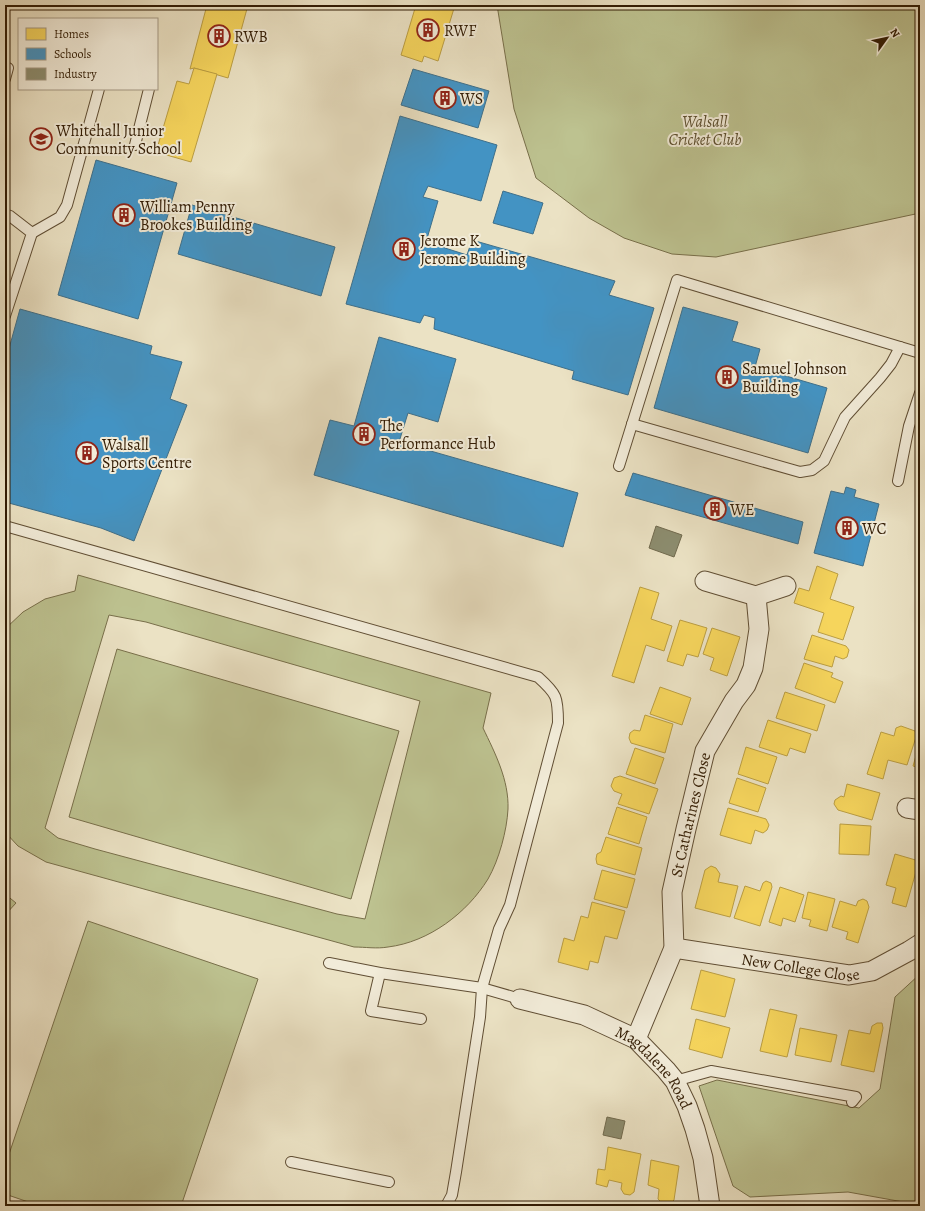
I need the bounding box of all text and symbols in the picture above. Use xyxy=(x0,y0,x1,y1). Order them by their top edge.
building icon: RWF xyxy=(415,17,441,43)
legend xyxy=(18,18,158,90)
north arrow xyxy=(867,18,907,58)
place label: RWF xyxy=(444,20,476,42)
building icon: RWB xyxy=(206,23,232,49)
text: N xyxy=(886,25,903,40)
text: Homes xyxy=(54,26,89,42)
place label: RWB xyxy=(234,26,268,48)
text: Schools xyxy=(54,46,91,62)
text: Industry xyxy=(54,66,97,82)
building icon: WS xyxy=(432,85,458,111)
place label: WS xyxy=(459,88,483,110)
park label: Walsall Cricket Club xyxy=(668,111,742,151)
place label: Whitehall Junior Community School xyxy=(55,120,181,160)
school or university icon: Whitehall Junior Community School xyxy=(28,126,54,152)
place label: William Penny Brookes Building xyxy=(139,196,252,236)
building icon: William Penny Brookes Building xyxy=(111,202,137,228)
place label: Jerome K Jerome Building xyxy=(420,230,526,270)
building icon: Jerome K Jerome Building xyxy=(391,236,417,262)
place label: Samuel Johnson Building xyxy=(742,358,847,398)
building icon: Samuel Johnson Building xyxy=(714,364,740,390)
place label: The Performance Hub xyxy=(380,415,496,455)
building icon: The Performance Hub xyxy=(351,421,377,447)
place label: Walsall Sports Centre xyxy=(101,434,192,474)
building icon: Walsall Sports Centre xyxy=(74,440,100,466)
building icon: WE xyxy=(702,496,728,522)
place label: WE xyxy=(729,499,754,521)
building icon: WC xyxy=(834,515,860,541)
place label: WC xyxy=(861,518,886,540)
street label: St Catharines Close xyxy=(666,750,716,879)
street label: New College Close xyxy=(740,949,861,987)
street label: Magdalene Road xyxy=(611,1021,697,1113)

